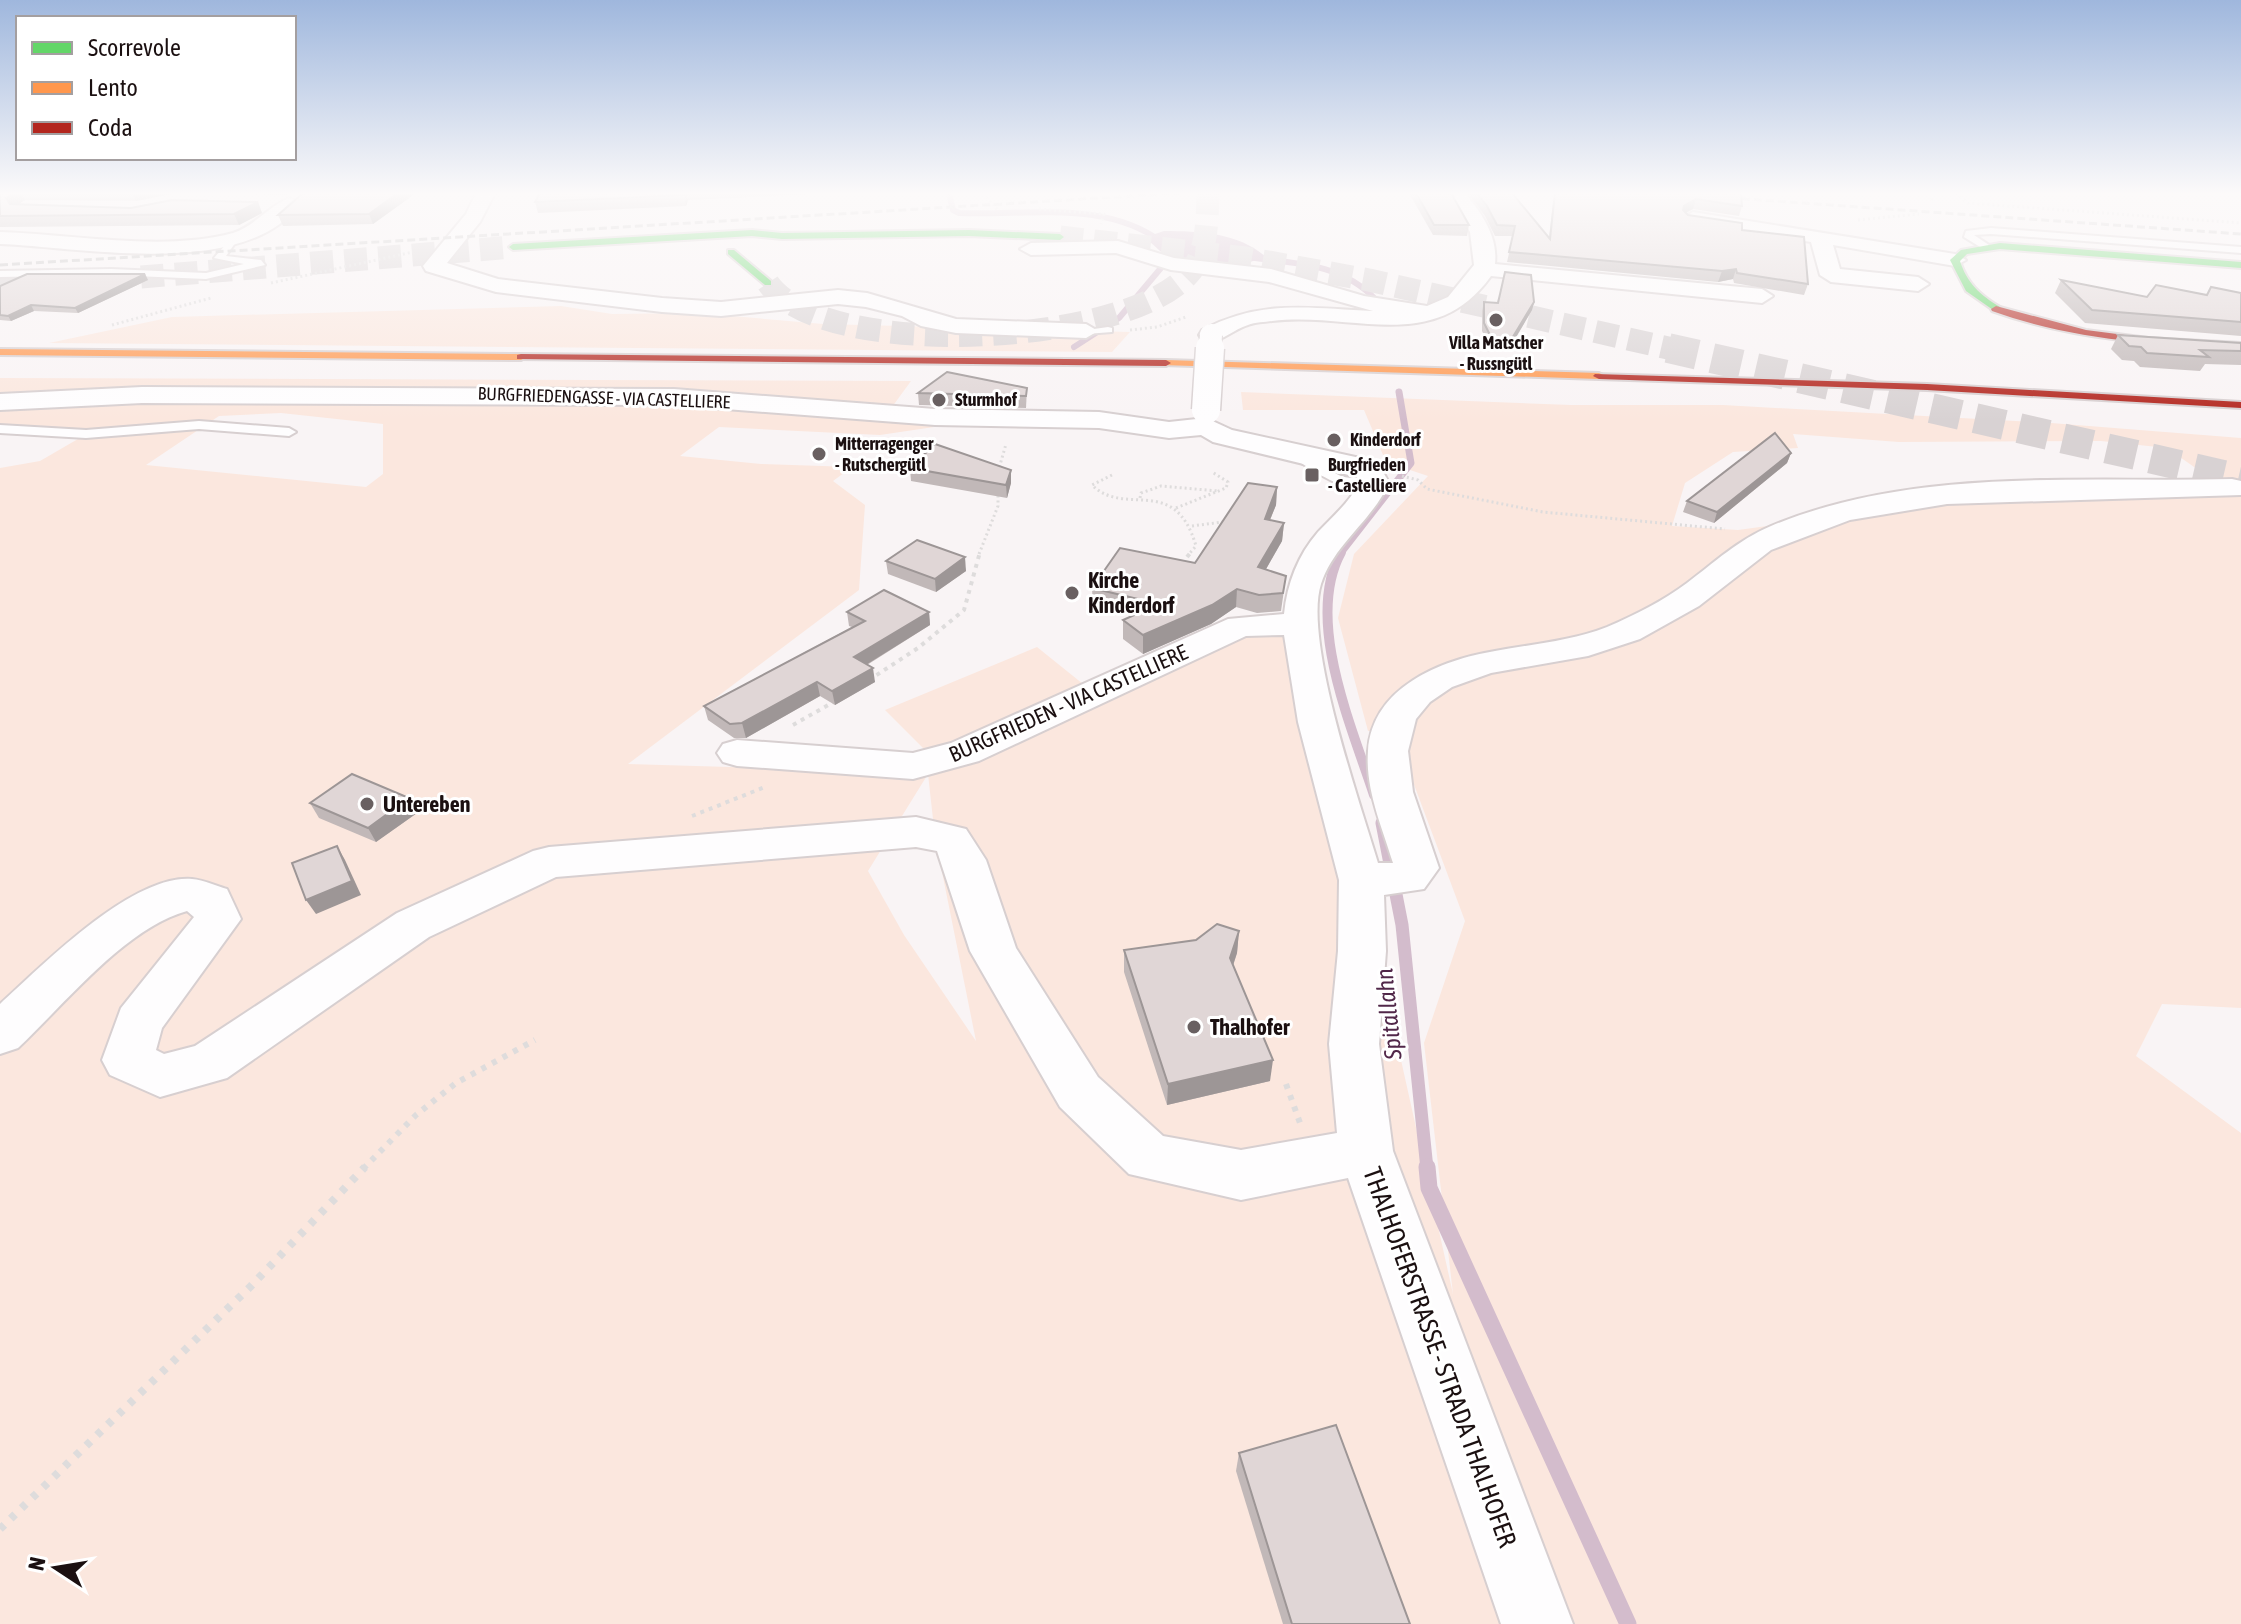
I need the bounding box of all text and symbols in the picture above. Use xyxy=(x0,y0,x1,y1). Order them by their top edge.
legend xyxy=(16,16,296,160)
text: Scorrevole xyxy=(88,34,181,61)
text: Lento xyxy=(88,74,138,101)
text: Coda xyxy=(88,114,133,141)
marker: Villa Matscher - Russngütl xyxy=(1487,311,1505,329)
place label: Villa Matscher - Russngütl xyxy=(1448,332,1544,374)
street label: BURGFRIEDENGASSE - VIA CASTELLIERE xyxy=(477,383,731,412)
place label: Sturmhof xyxy=(955,389,1018,410)
marker: Sturmhof xyxy=(930,391,948,409)
place label: Kinderdorf xyxy=(1350,429,1422,450)
marker: Kinderdorf xyxy=(1325,431,1343,449)
place label: Mitterragenger - Rutschergütl xyxy=(835,433,934,475)
marker: Mitterragenger - Rutschergütl xyxy=(810,445,828,463)
place label: Burgfrieden - Castelliere xyxy=(1328,454,1406,496)
marker: Burgfrieden - Castelliere xyxy=(1303,466,1321,484)
place label: Kirche Kinderdorf xyxy=(1088,567,1175,618)
marker: Kirche Kinderdorf xyxy=(1063,584,1081,602)
street label: BURGFRIEDEN - VIA CASTELLIERE xyxy=(945,638,1192,767)
place label: Untereben xyxy=(383,791,470,817)
marker: Untereben xyxy=(358,795,376,813)
water label: Spitallahn xyxy=(1370,967,1407,1062)
place label: Thalhofer xyxy=(1210,1014,1290,1040)
marker: Thalhofer xyxy=(1185,1018,1203,1036)
street label: THALHOFERSTRASSE - STRADA THALHOFER xyxy=(1357,1163,1523,1551)
north arrow xyxy=(16,1528,96,1608)
text: N xyxy=(22,1555,51,1573)

